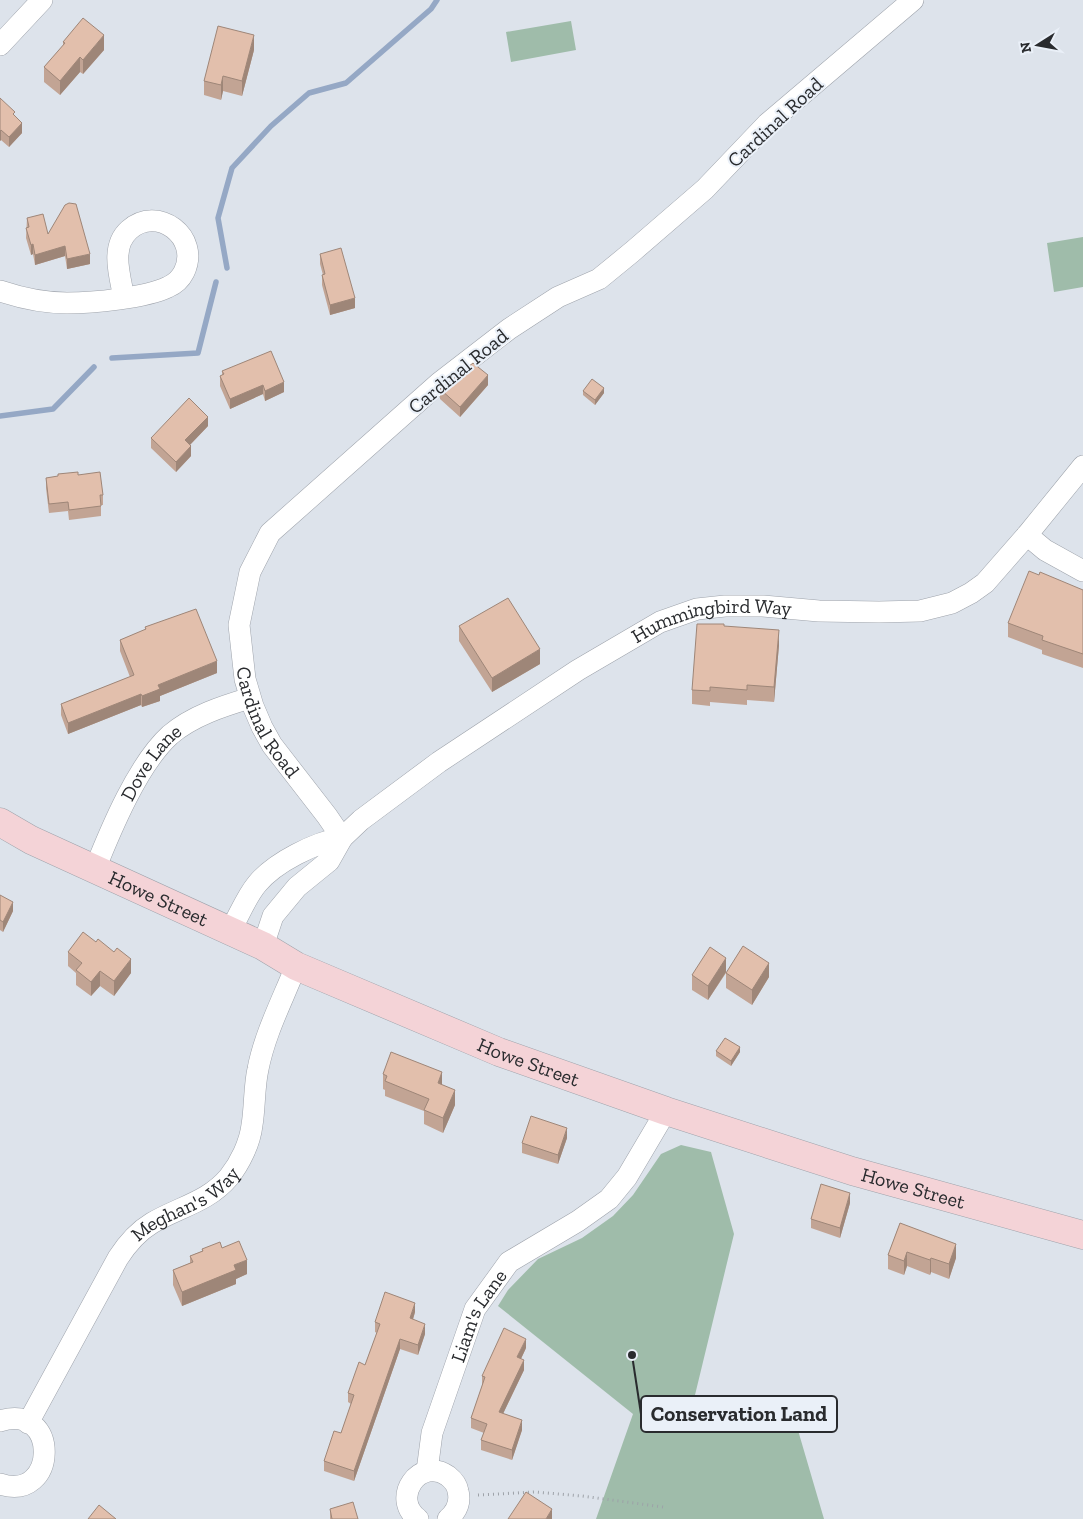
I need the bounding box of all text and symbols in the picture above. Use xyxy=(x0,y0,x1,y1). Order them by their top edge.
north arrow xyxy=(1013,20,1063,70)
text: N xyxy=(1016,40,1035,54)
street label: Cardinal Road xyxy=(722,72,828,172)
street label: Cardinal Road xyxy=(403,323,513,419)
street label: Hummingbird Way xyxy=(627,593,794,648)
street label: Cardinal Road xyxy=(232,666,305,782)
street label: Dove Lane xyxy=(115,719,186,805)
street label: Howe Street xyxy=(105,865,212,932)
street label: Howe Street xyxy=(474,1032,583,1092)
street label: Meghan's Way xyxy=(126,1161,245,1246)
street label: Howe Street xyxy=(859,1162,968,1214)
street label: Liam's Lane xyxy=(445,1264,512,1365)
callout: Conservation Land xyxy=(641,1396,837,1432)
text: Conservation Land xyxy=(651,1401,827,1426)

